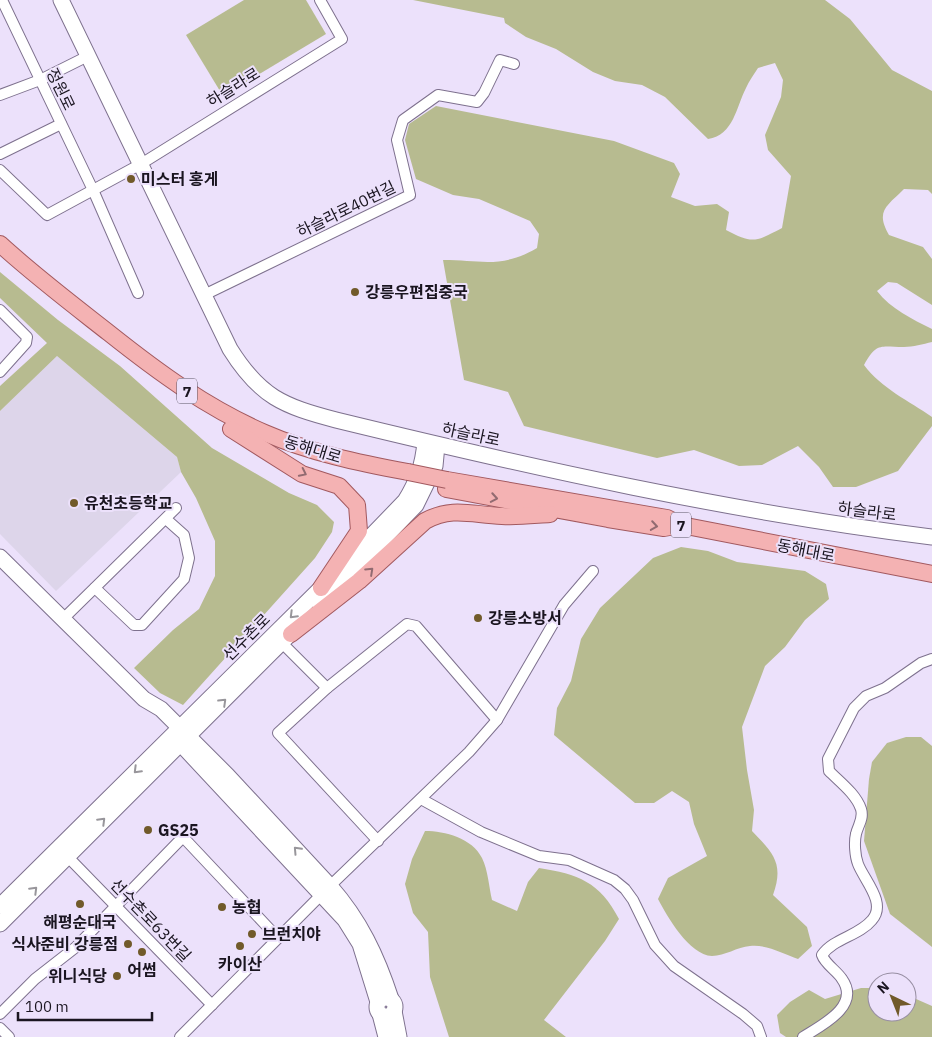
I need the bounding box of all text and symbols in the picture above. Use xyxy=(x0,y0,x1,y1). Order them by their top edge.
street label: 하슬라로 xyxy=(203,63,263,111)
street label: 정원로 xyxy=(42,65,80,113)
place label: 미스터 홍게 xyxy=(141,169,218,189)
marker: 미스터 홍게 xyxy=(125,173,137,185)
street label: 하슬라로40번길 xyxy=(293,176,399,242)
place label: 강릉우편집중국 xyxy=(365,282,468,302)
marker: 강릉우편집중국 xyxy=(349,286,361,298)
road number: 7 xyxy=(177,378,197,404)
street label: 하슬라로 xyxy=(440,418,502,450)
street label: 동해대로 xyxy=(282,431,344,467)
one-way arrow xyxy=(297,467,306,477)
one-way arrow xyxy=(490,492,498,502)
place label: 유천초등학교 xyxy=(84,493,173,513)
marker: 유천초등학교 xyxy=(68,497,80,509)
street label: 하슬라로 xyxy=(837,497,898,525)
road number: 7 xyxy=(671,512,691,538)
one-way arrow xyxy=(649,521,658,531)
street label: 동해대로 xyxy=(775,535,837,565)
one-way arrow xyxy=(365,568,374,577)
place label: 강릉소방서 xyxy=(488,608,562,628)
street label: 선수촌로 xyxy=(218,609,274,665)
one-way arrow xyxy=(290,610,299,619)
marker: 강릉소방서 xyxy=(472,612,484,624)
one-way arrow xyxy=(217,699,226,708)
one-way arrow xyxy=(134,764,143,773)
one-way arrow xyxy=(96,818,105,827)
place label: GS25 xyxy=(158,820,199,840)
marker: GS25 xyxy=(142,824,154,836)
one-way arrow xyxy=(294,847,303,856)
street label: 선수촌로63번길 xyxy=(106,874,196,966)
one-way arrow xyxy=(28,886,37,895)
place label: 농협 xyxy=(232,897,261,917)
marker: 해평순대국 xyxy=(74,898,86,910)
marker: 농협 xyxy=(216,901,228,913)
place label: 해평순대국 xyxy=(43,912,117,932)
place label: 브런치야 xyxy=(262,924,321,944)
marker: 브런치야 xyxy=(246,928,258,940)
place label: 식사준비 강릉점 xyxy=(11,934,118,954)
marker: 식사준비 강릉점 xyxy=(122,938,134,950)
marker: 카이산 xyxy=(234,940,246,952)
marker: 어썸 xyxy=(136,946,148,958)
place label: 카이산 xyxy=(218,954,262,974)
place label: 어썸 xyxy=(127,960,157,980)
place label: 위니식당 xyxy=(48,966,107,986)
marker: 위니식당 xyxy=(111,970,123,982)
north arrow xyxy=(867,972,917,1022)
text: N xyxy=(873,977,893,998)
scale bar xyxy=(18,990,151,1022)
text: 100 m xyxy=(25,997,69,1016)

